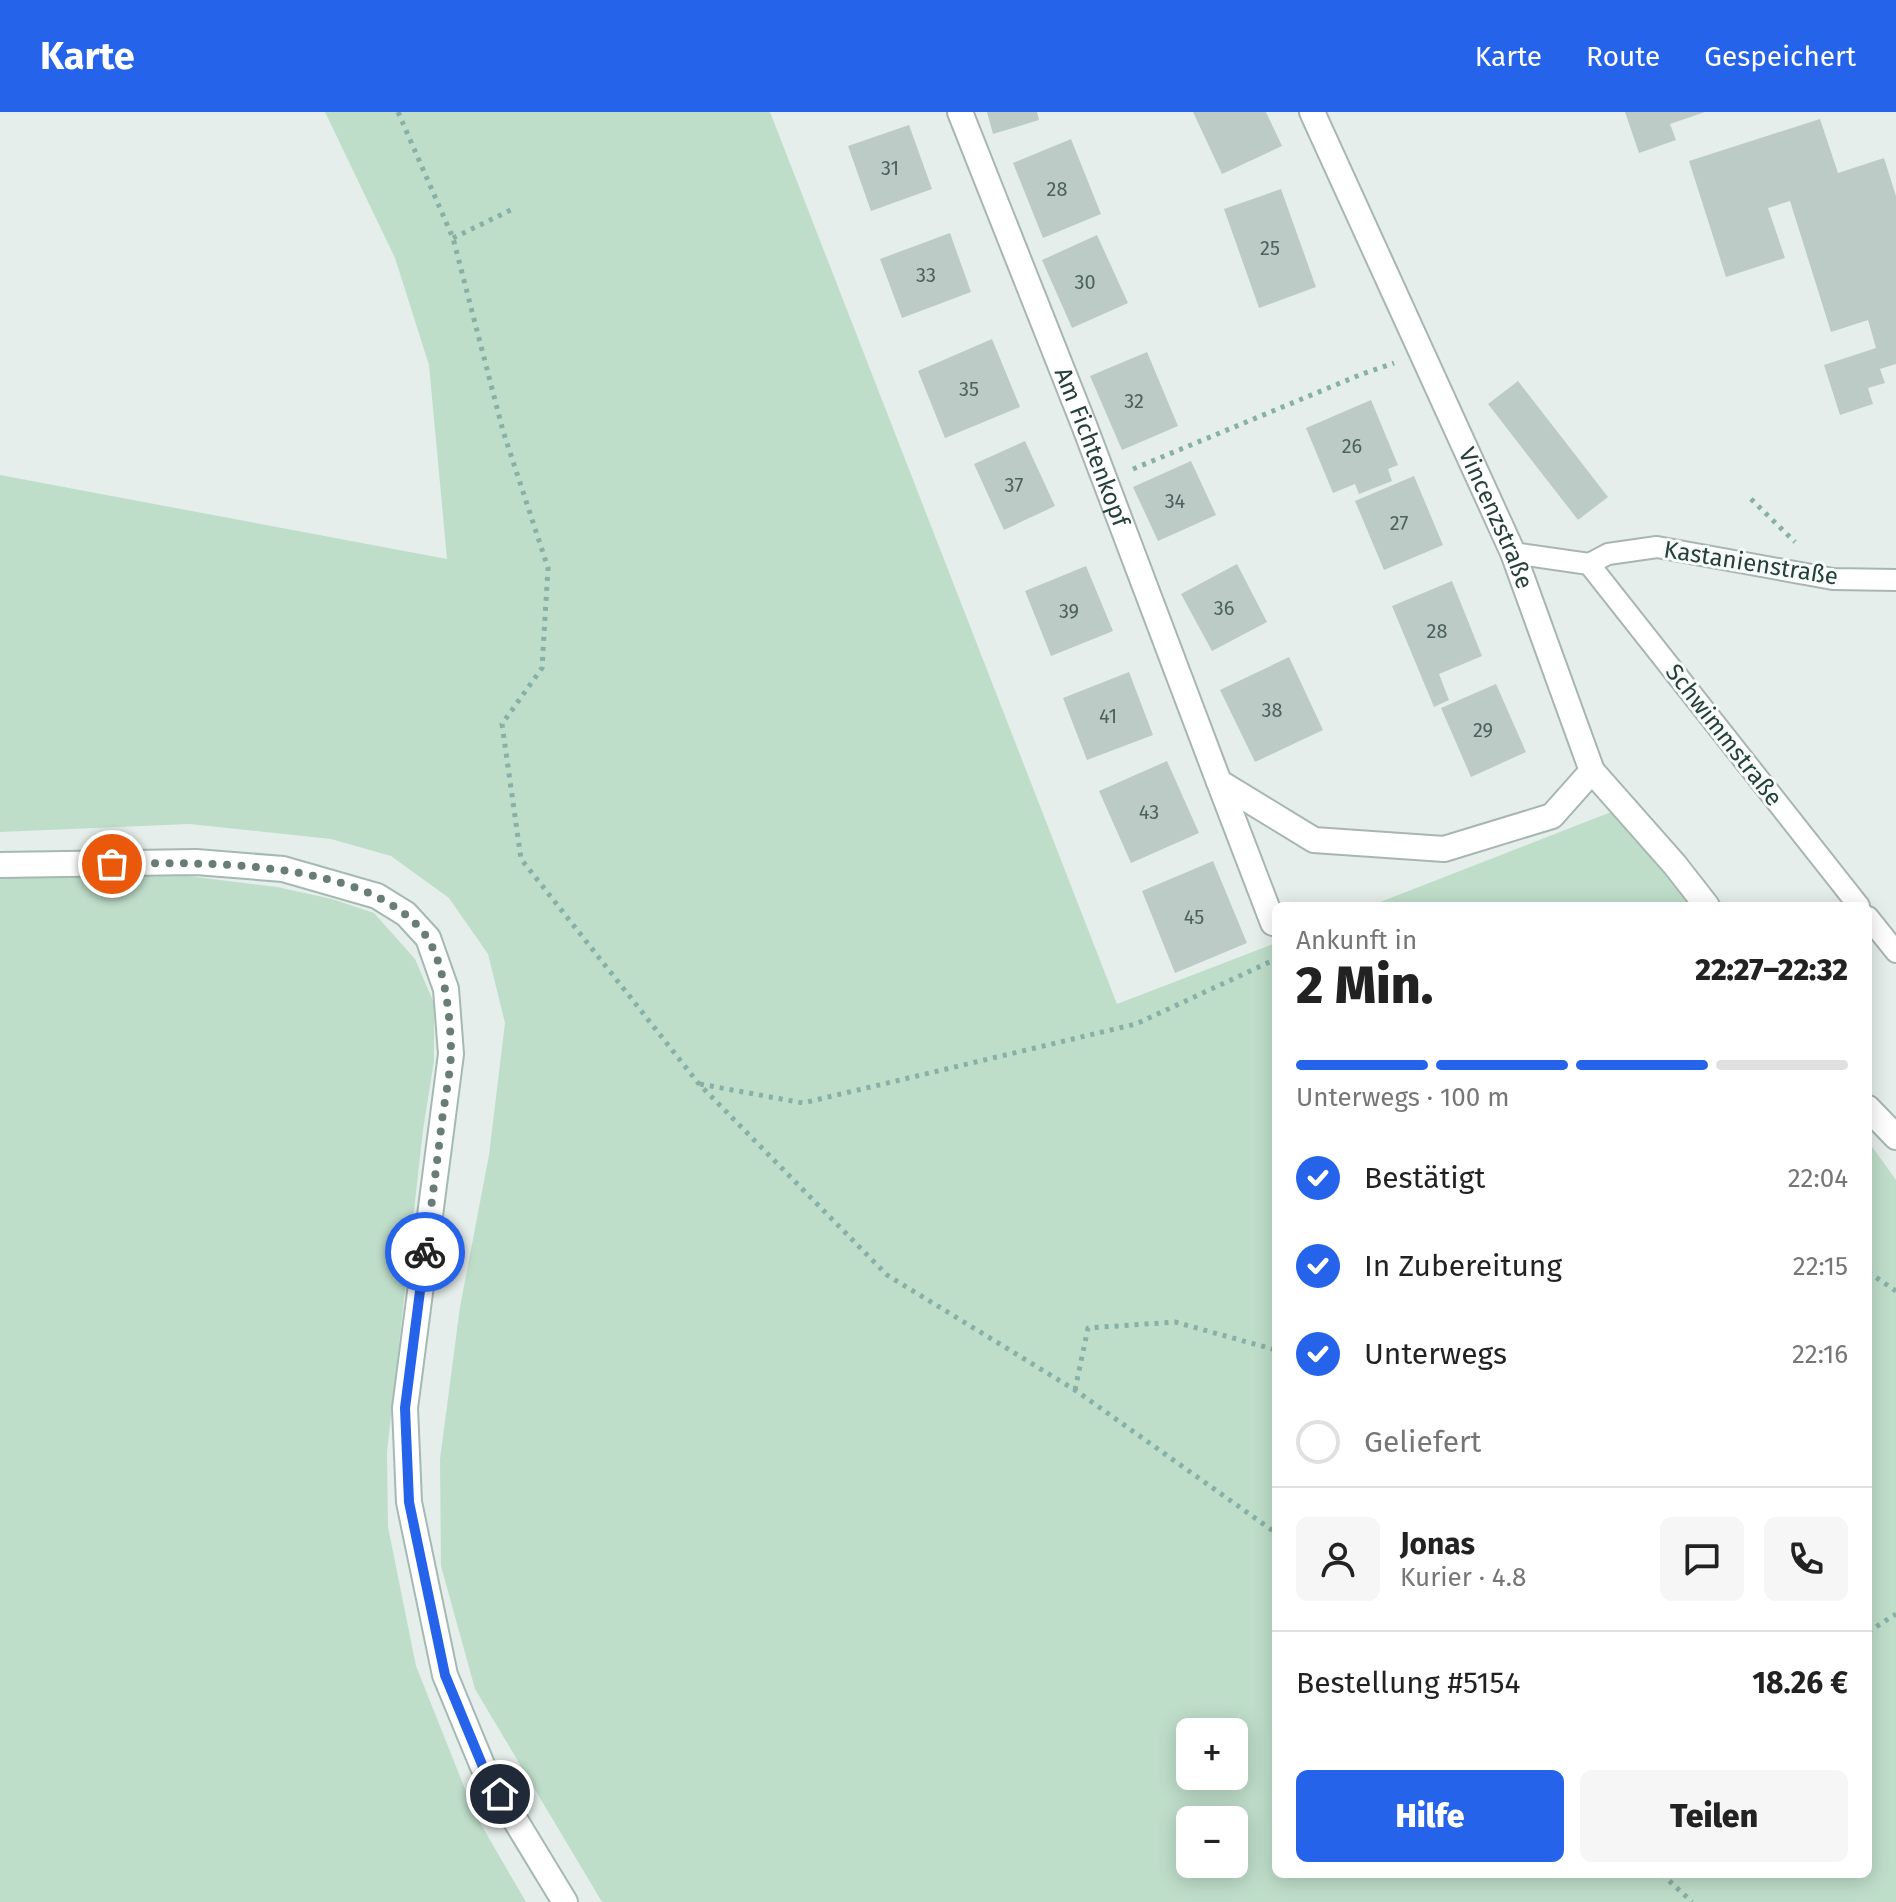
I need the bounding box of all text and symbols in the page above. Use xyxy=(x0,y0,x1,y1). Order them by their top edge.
text: Karte xyxy=(40,33,135,79)
text: Karte xyxy=(1475,40,1542,73)
text: Route xyxy=(1586,40,1660,73)
text: Gespeichert xyxy=(1704,40,1856,73)
house number: 31 xyxy=(881,156,899,180)
house number: 28 xyxy=(1047,177,1067,201)
house number: 25 xyxy=(1260,236,1280,260)
house number: 33 xyxy=(916,263,936,287)
house number: 30 xyxy=(1074,270,1096,294)
street label: Am Fichtenkopf xyxy=(1049,363,1136,532)
house number: 35 xyxy=(959,377,979,401)
house number: 32 xyxy=(1124,389,1144,413)
house number: 26 xyxy=(1342,434,1362,458)
street label: Vincenzstraße xyxy=(1453,443,1539,593)
house number: 37 xyxy=(1005,473,1023,497)
house number: 34 xyxy=(1165,489,1186,513)
house number: 27 xyxy=(1390,511,1408,535)
street label: Kastanienstraße xyxy=(1662,535,1840,591)
house number: 36 xyxy=(1214,596,1234,620)
house number: 39 xyxy=(1059,599,1079,623)
house number: 28 xyxy=(1427,619,1447,643)
street label: Schwimmstraße xyxy=(1660,658,1788,812)
house number: 38 xyxy=(1262,698,1283,722)
house number: 41 xyxy=(1099,704,1117,728)
house number: 29 xyxy=(1473,718,1493,742)
house number: 43 xyxy=(1139,800,1159,824)
pin xyxy=(78,830,146,898)
icon: bag xyxy=(90,842,134,886)
house number: 45 xyxy=(1184,905,1204,929)
text: Ankunft in xyxy=(1296,925,1417,956)
text: 22:27–22:32 xyxy=(1695,952,1848,988)
text: 2 Min. xyxy=(1296,954,1433,1017)
text: Unterwegs · 100 m xyxy=(1296,1082,1509,1113)
icon: check xyxy=(1296,1156,1340,1200)
text: Bestätigt xyxy=(1364,1160,1485,1196)
text: 22:04 xyxy=(1788,1163,1848,1194)
courier xyxy=(385,1212,465,1292)
icon: bike xyxy=(403,1230,447,1274)
icon: check xyxy=(1296,1244,1340,1288)
text: In Zubereitung xyxy=(1364,1248,1562,1284)
text: 22:15 xyxy=(1793,1251,1848,1282)
icon: check xyxy=(1296,1332,1340,1376)
text: Unterwegs xyxy=(1364,1336,1507,1372)
text: 22:16 xyxy=(1792,1339,1848,1370)
text: Geliefert xyxy=(1364,1424,1481,1460)
button: person xyxy=(1296,1517,1380,1601)
button: chat xyxy=(1660,1517,1744,1601)
button: phone xyxy=(1764,1517,1848,1601)
text: Jonas xyxy=(1400,1526,1475,1562)
text: Kurier · 4.8 xyxy=(1400,1562,1526,1593)
text: Bestellung #5154 xyxy=(1296,1665,1521,1701)
text: 18.26 € xyxy=(1752,1665,1848,1701)
map controls xyxy=(1176,1718,1248,1878)
button: + xyxy=(1176,1718,1248,1790)
pin xyxy=(466,1760,534,1828)
button: Hilfe xyxy=(1296,1770,1564,1862)
button: Teilen xyxy=(1580,1770,1848,1862)
icon: home xyxy=(478,1772,522,1816)
button: − xyxy=(1176,1806,1248,1878)

